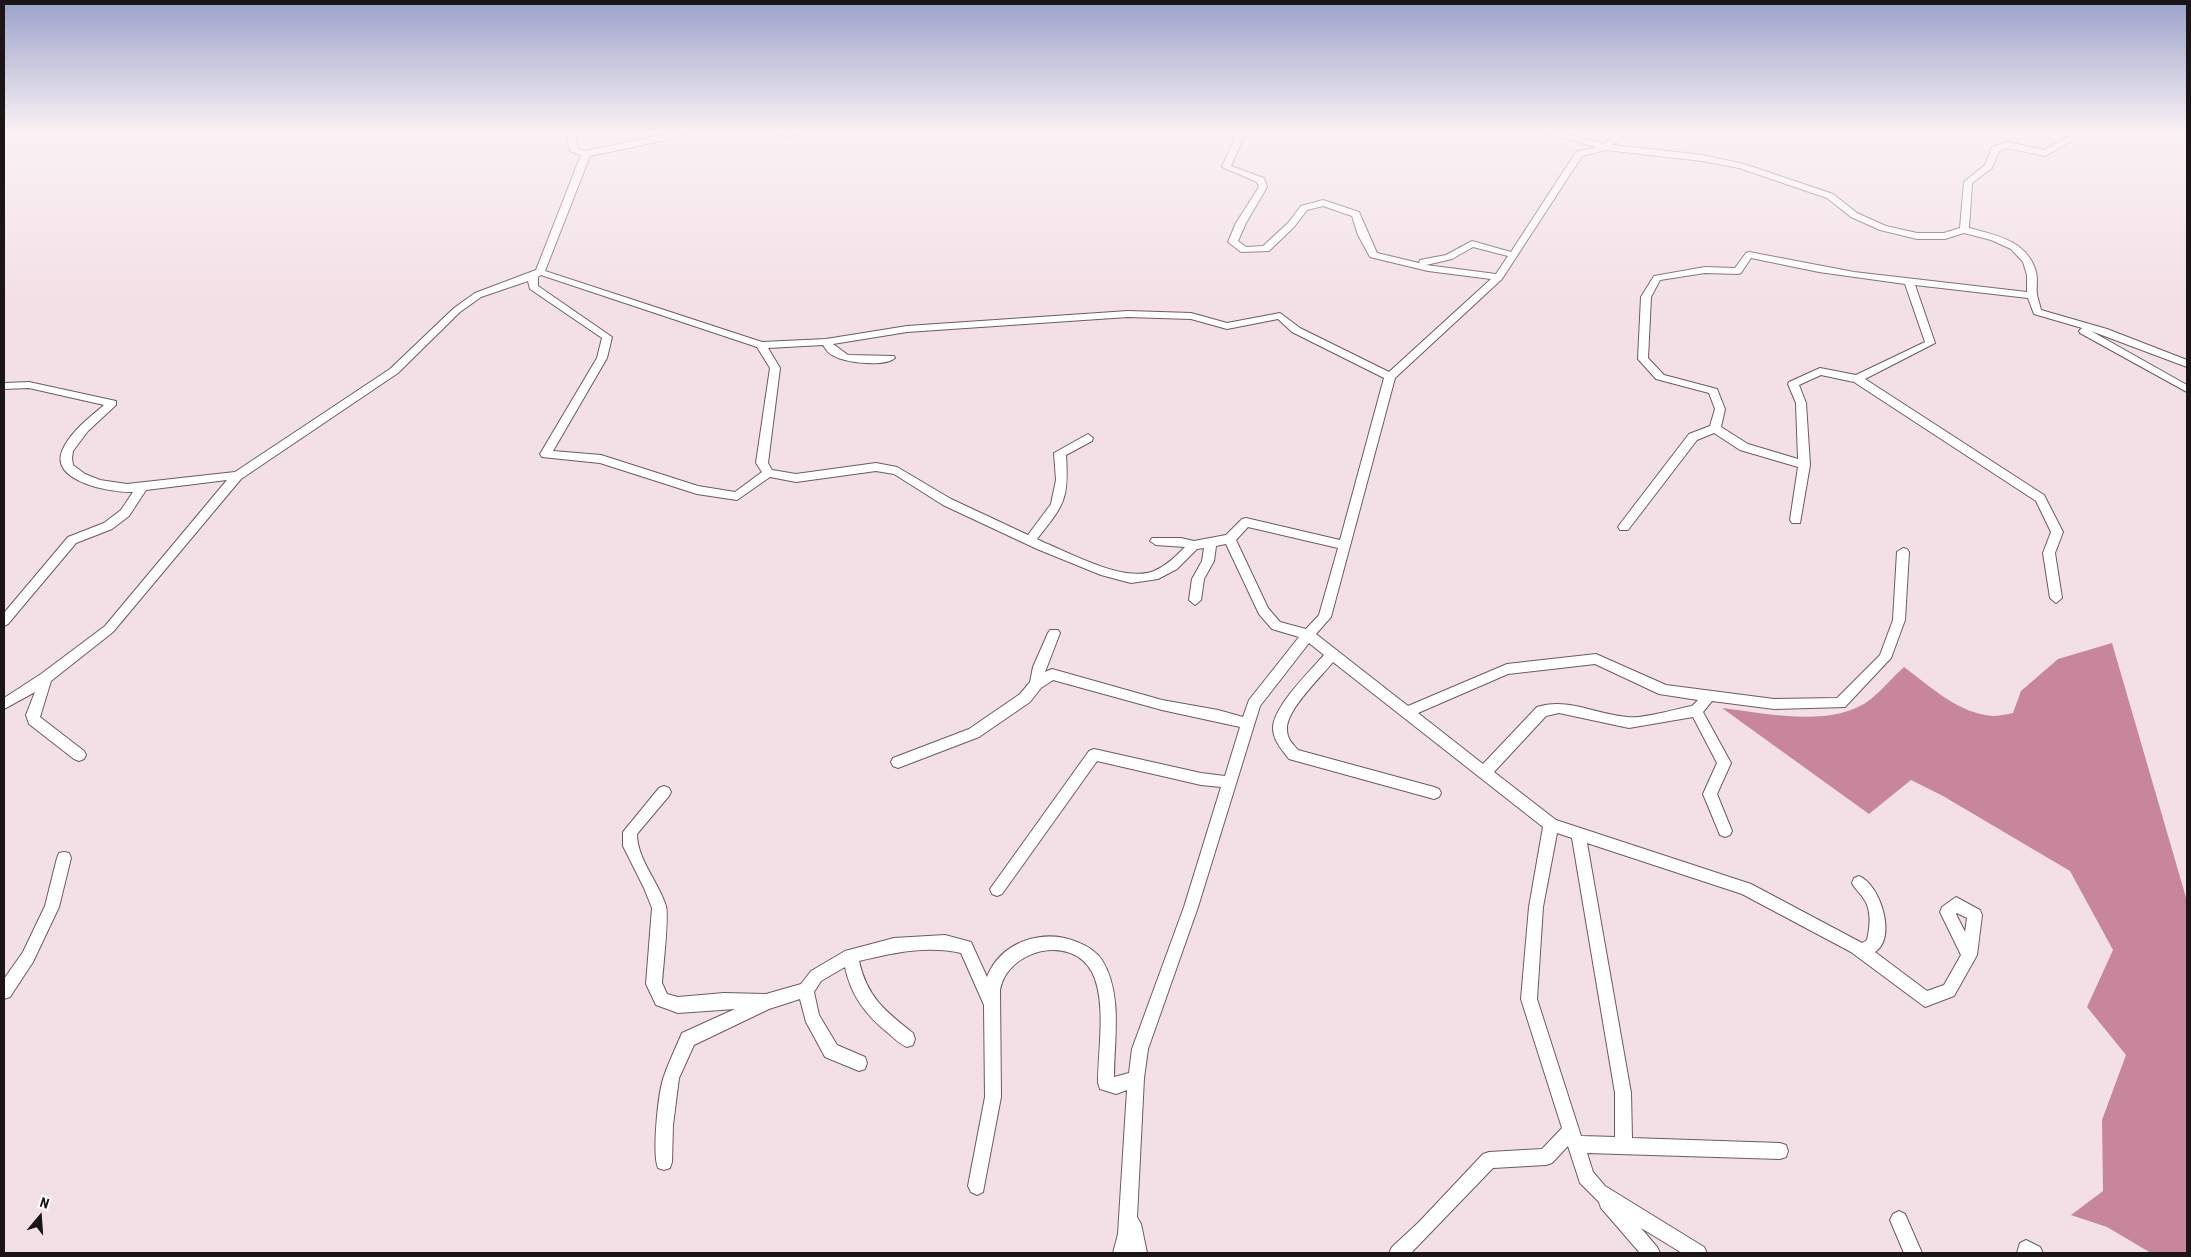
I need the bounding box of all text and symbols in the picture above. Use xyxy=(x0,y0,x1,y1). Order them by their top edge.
north arrow xyxy=(15,1192,65,1242)
text: N xyxy=(38,1194,51,1212)

